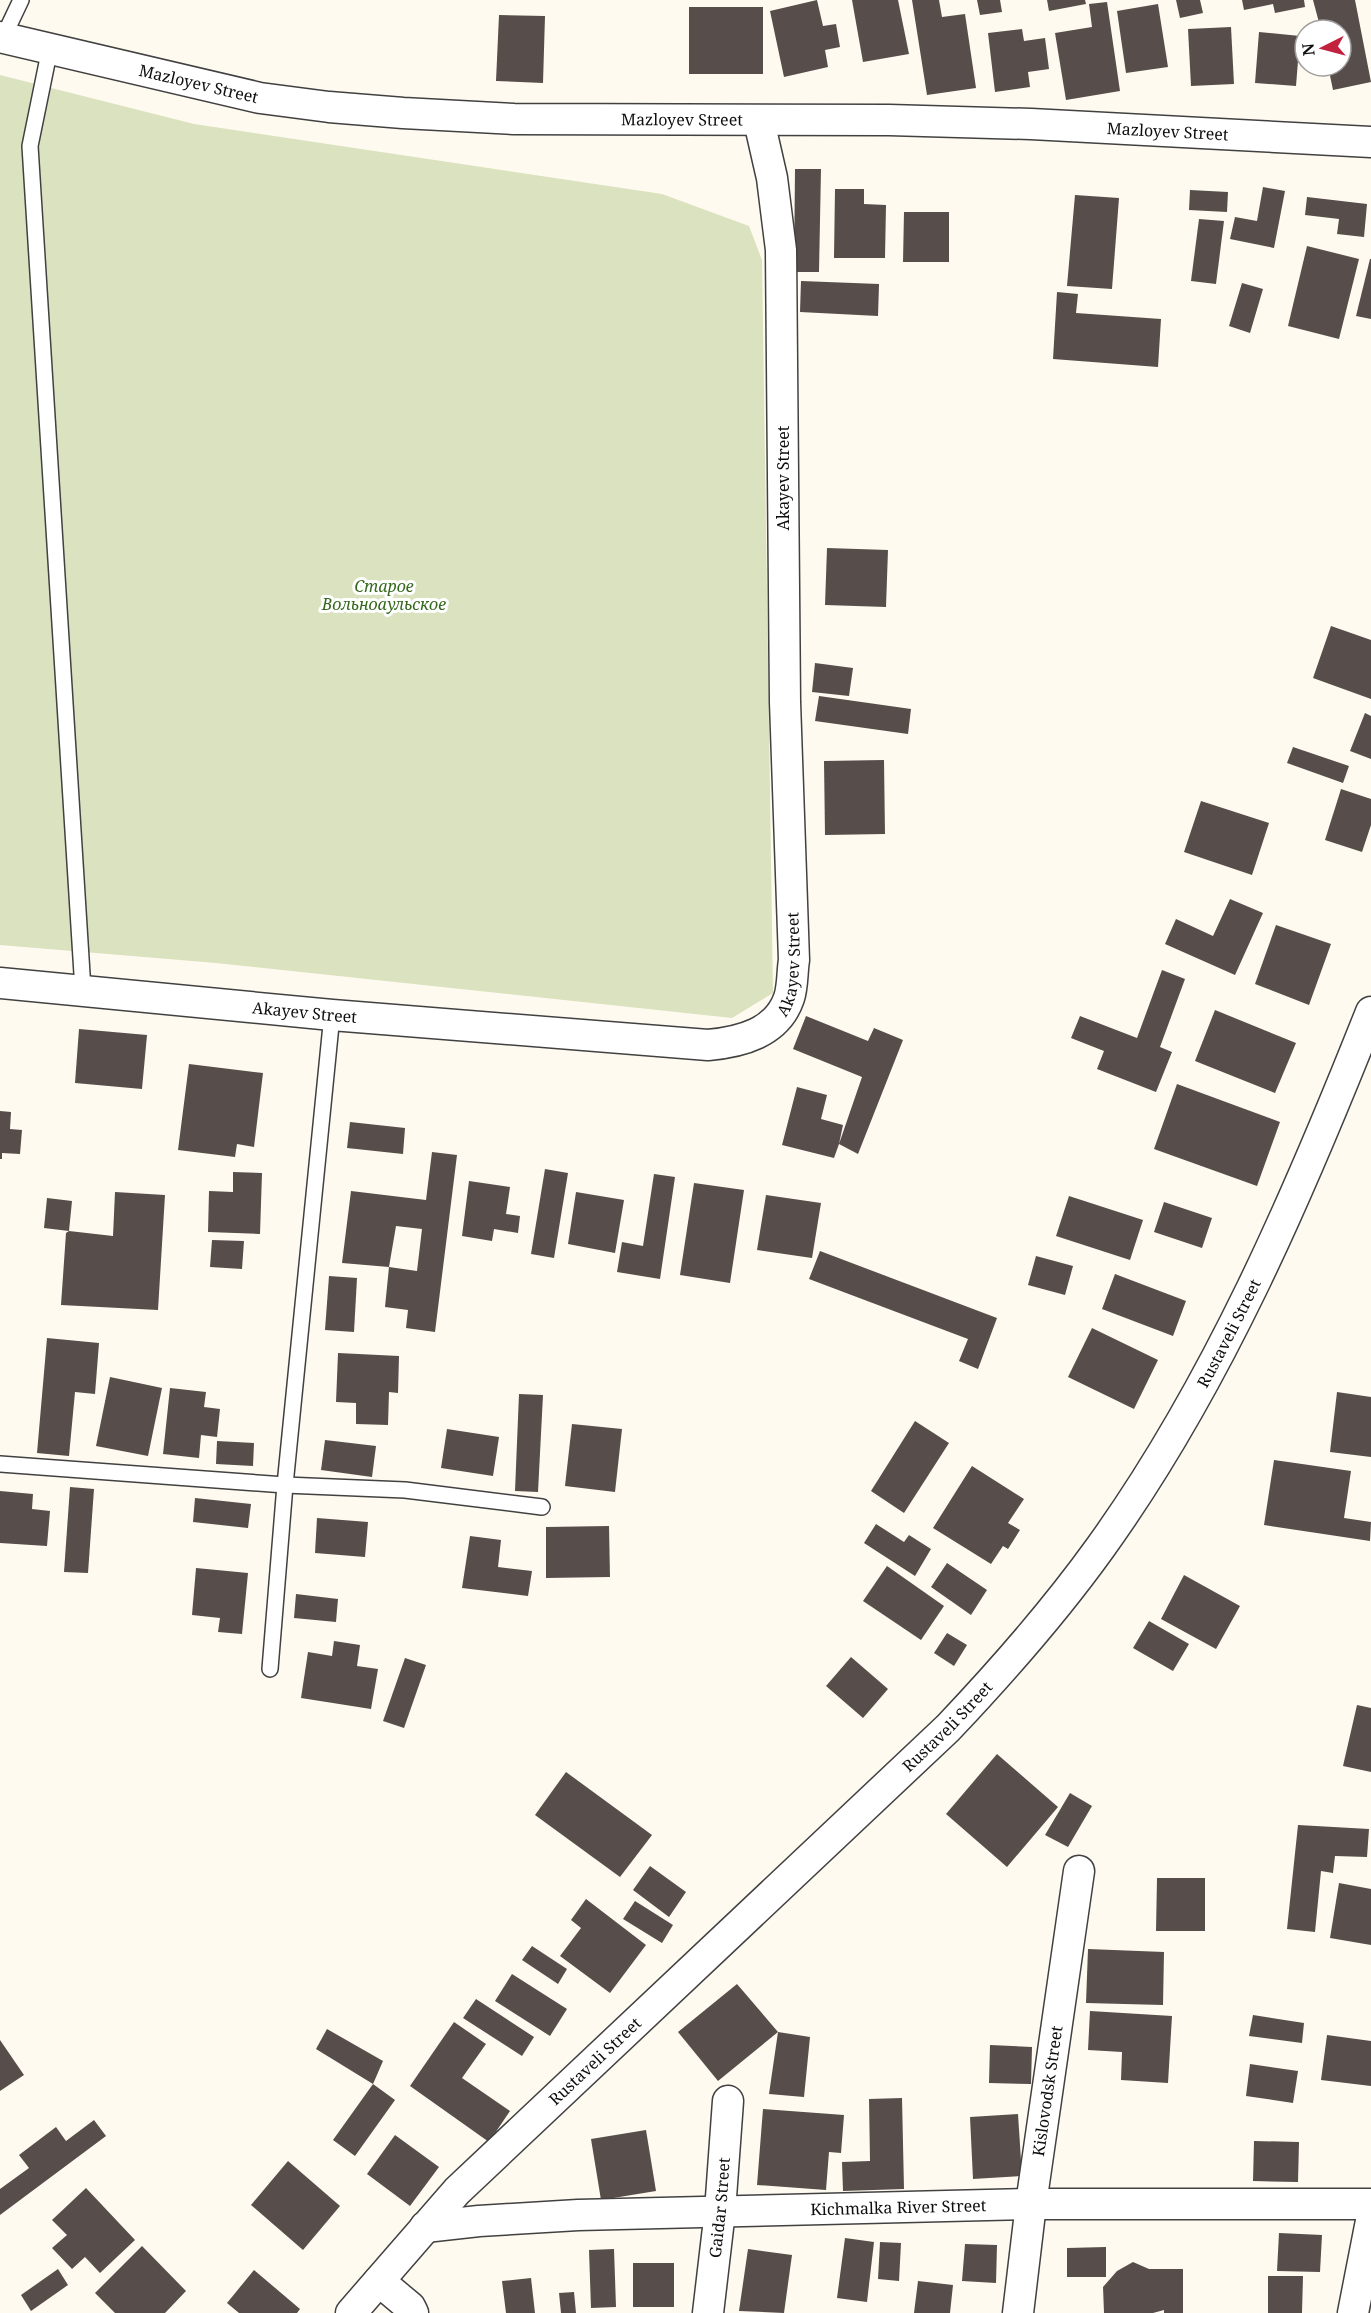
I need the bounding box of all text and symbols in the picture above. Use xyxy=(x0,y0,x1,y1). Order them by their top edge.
north arrow xyxy=(1293,18,1353,78)
text: N xyxy=(1296,42,1320,57)
street label: Mazloyev Street xyxy=(137,59,261,108)
street label: Mazloyev Street xyxy=(621,108,743,131)
street label: Mazloyev Street xyxy=(1106,117,1229,145)
street label: Akayev Street xyxy=(772,425,794,530)
park label: Старое Вольноаульское xyxy=(321,575,446,615)
street label: Akayev Street xyxy=(771,911,805,1020)
street label: Akayev Street xyxy=(251,996,358,1028)
street label: Rustaveli Street xyxy=(1192,1275,1266,1391)
street label: Rustaveli Street xyxy=(897,1676,997,1777)
street label: Rustaveli Street xyxy=(544,2012,646,2110)
street label: Kislovodsk Street xyxy=(1027,2024,1068,2158)
street label: Gaidar Street xyxy=(704,2156,735,2259)
street label: Kichmalka River Street xyxy=(810,2194,987,2220)

